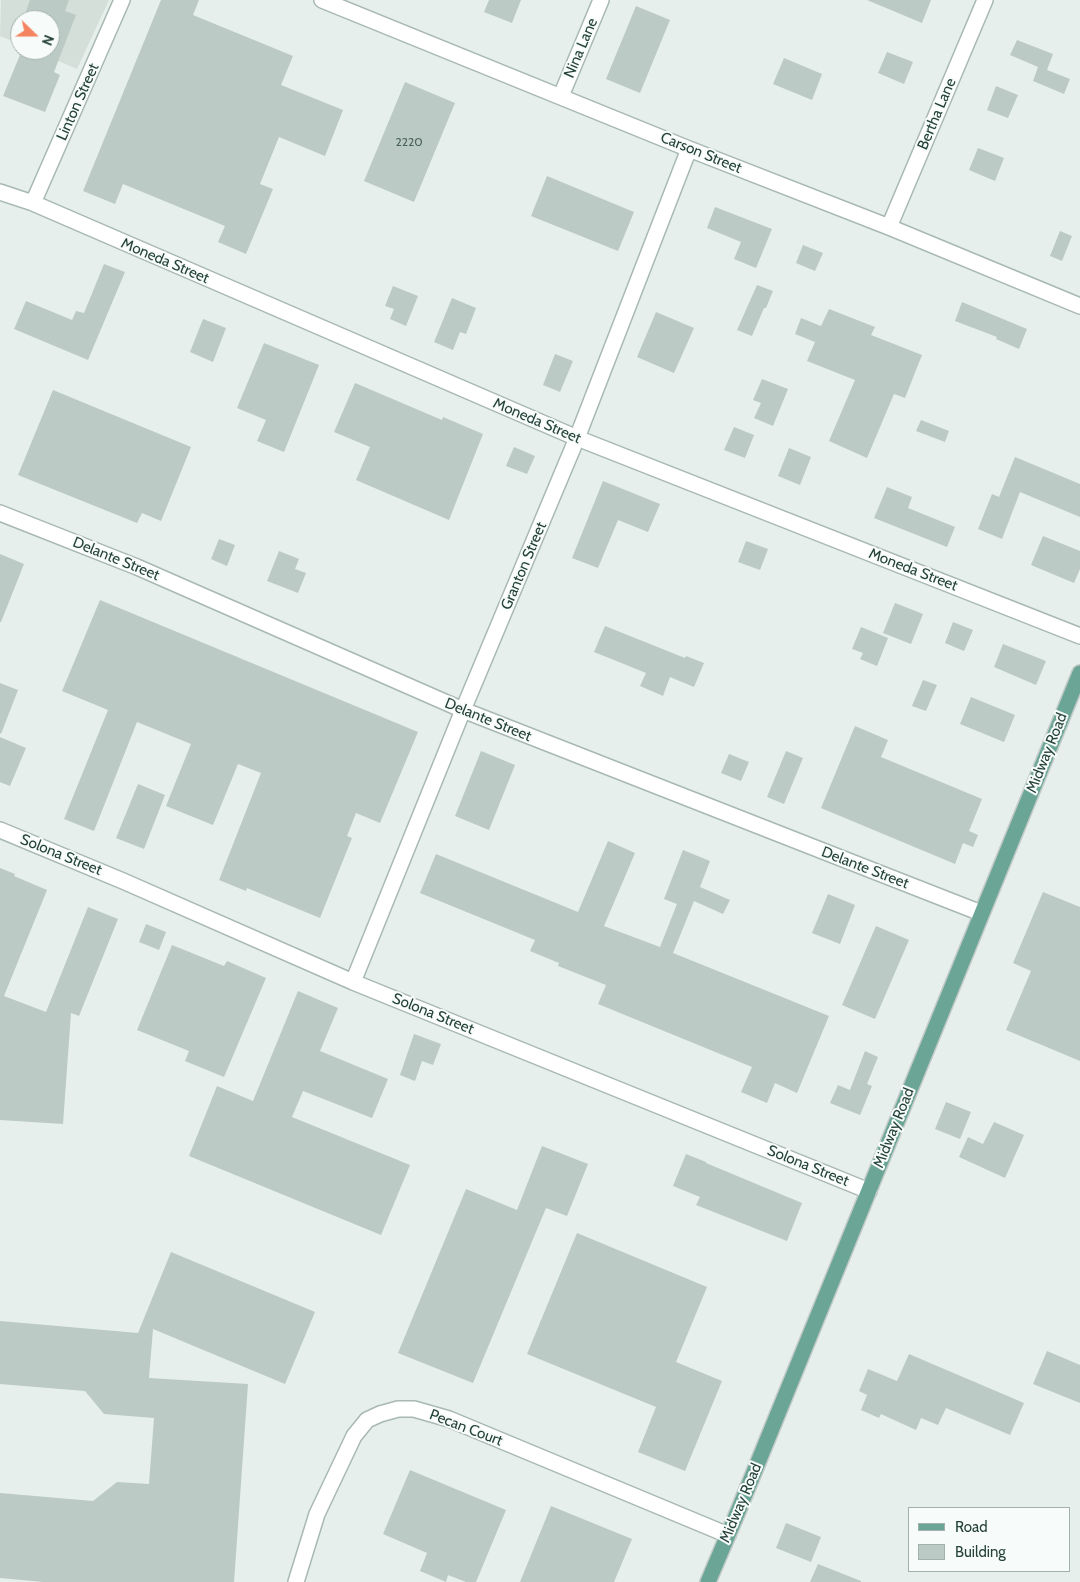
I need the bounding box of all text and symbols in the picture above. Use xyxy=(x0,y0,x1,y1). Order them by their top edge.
north arrow xyxy=(10,10,60,60)
street label: Nina Lane xyxy=(560,15,602,81)
text: N xyxy=(38,32,58,48)
street label: Linton Street xyxy=(53,61,103,143)
street label: Bertha Lane xyxy=(914,76,960,152)
street label: Carson Street xyxy=(658,129,744,177)
house number: 2220 xyxy=(395,135,423,149)
street label: Moneda Street xyxy=(118,234,212,288)
street label: Moneda Street xyxy=(490,394,584,448)
street label: Granton Street xyxy=(497,519,551,613)
street label: Delante Street xyxy=(70,533,162,585)
street label: Moneda Street xyxy=(866,545,960,595)
street label: Delante Street xyxy=(442,694,534,746)
street label: Midway Road xyxy=(1023,710,1071,796)
street label: Solona Street xyxy=(18,831,104,879)
street label: Delante Street xyxy=(819,843,911,893)
street label: Solona Street xyxy=(390,990,476,1038)
street label: Midway Road xyxy=(870,1085,918,1171)
street label: Solona Street xyxy=(765,1142,851,1190)
street label: Pecan Court xyxy=(427,1406,505,1450)
street label: Midway Road xyxy=(716,1460,766,1546)
legend xyxy=(908,1507,1070,1572)
text: Road xyxy=(955,1518,988,1536)
text: Building xyxy=(955,1543,1006,1561)

